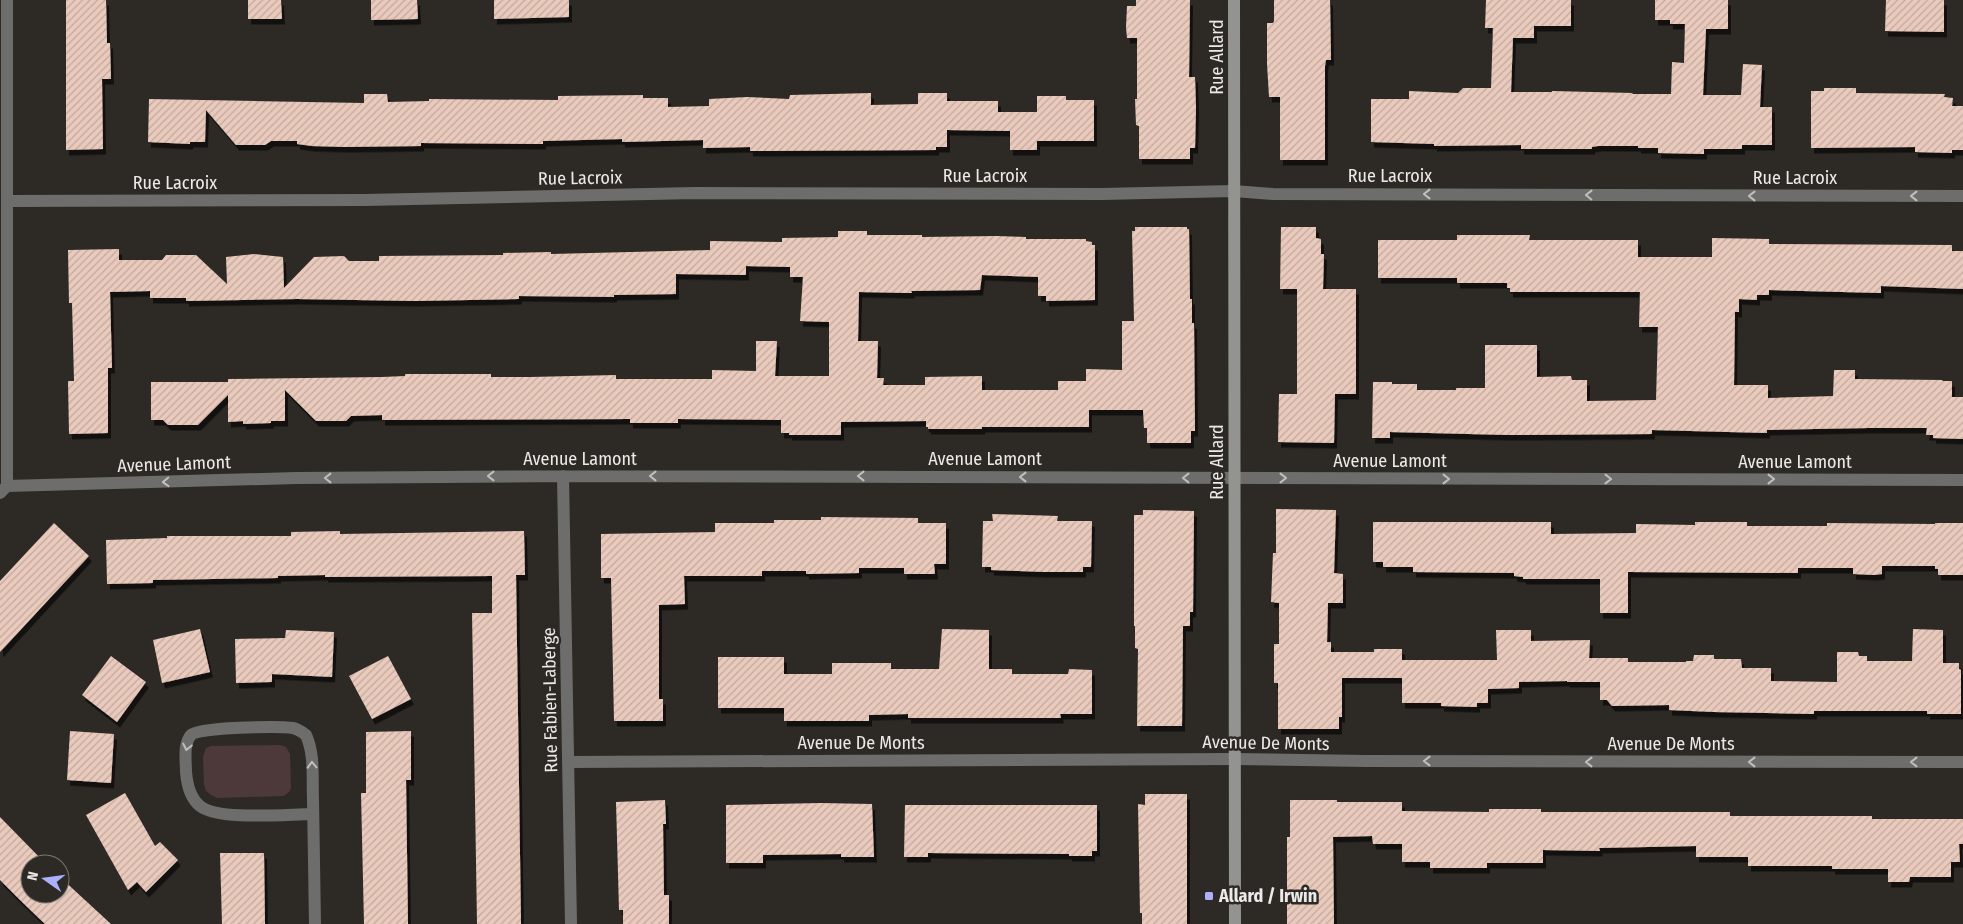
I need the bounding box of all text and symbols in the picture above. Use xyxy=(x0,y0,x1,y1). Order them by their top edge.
street label: Rue Allard xyxy=(1206,19,1228,95)
street label: Rue Lacroix xyxy=(943,165,1027,187)
street label: Rue Lacroix xyxy=(1348,165,1432,187)
street label: Rue Lacroix xyxy=(538,166,622,190)
street label: Rue Lacroix xyxy=(1753,167,1837,189)
street label: Rue Lacroix xyxy=(133,172,217,194)
one-way arrow xyxy=(1423,189,1430,199)
one-way arrow xyxy=(1585,190,1593,200)
one-way arrow xyxy=(1748,191,1756,201)
one-way arrow xyxy=(1910,191,1918,201)
street label: Rue Allard xyxy=(1206,424,1228,500)
street label: Avenue Lamont xyxy=(523,448,637,470)
street label: Avenue Lamont xyxy=(928,448,1042,470)
street label: Avenue Lamont xyxy=(1333,450,1447,472)
street label: Avenue Lamont xyxy=(117,451,231,477)
street label: Avenue Lamont xyxy=(1738,451,1852,473)
one-way arrow xyxy=(487,471,494,481)
one-way arrow xyxy=(649,471,657,481)
one-way arrow xyxy=(857,471,864,481)
one-way arrow xyxy=(1019,472,1027,482)
one-way arrow xyxy=(1182,472,1190,483)
one-way arrow xyxy=(324,473,332,483)
one-way arrow xyxy=(1280,473,1288,483)
one-way arrow xyxy=(1442,474,1450,484)
one-way arrow xyxy=(1604,474,1612,484)
one-way arrow xyxy=(1767,474,1775,484)
one-way arrow xyxy=(162,476,170,487)
street label: Rue Fabien-Laberge xyxy=(538,627,562,773)
street label: Avenue De Monts xyxy=(1202,731,1330,755)
street label: Avenue De Monts xyxy=(797,732,925,754)
street label: Avenue De Monts xyxy=(1607,733,1735,755)
one-way arrow xyxy=(183,743,193,752)
one-way arrow xyxy=(1423,756,1430,766)
one-way arrow xyxy=(1585,757,1593,767)
one-way arrow xyxy=(1748,757,1756,767)
one-way arrow xyxy=(1910,757,1918,767)
one-way arrow xyxy=(307,761,317,768)
north arrow xyxy=(20,854,70,904)
text: N xyxy=(24,870,42,882)
place label: Allard / Irwin xyxy=(1218,885,1317,907)
marker: Allard / Irwin xyxy=(1203,890,1215,902)

